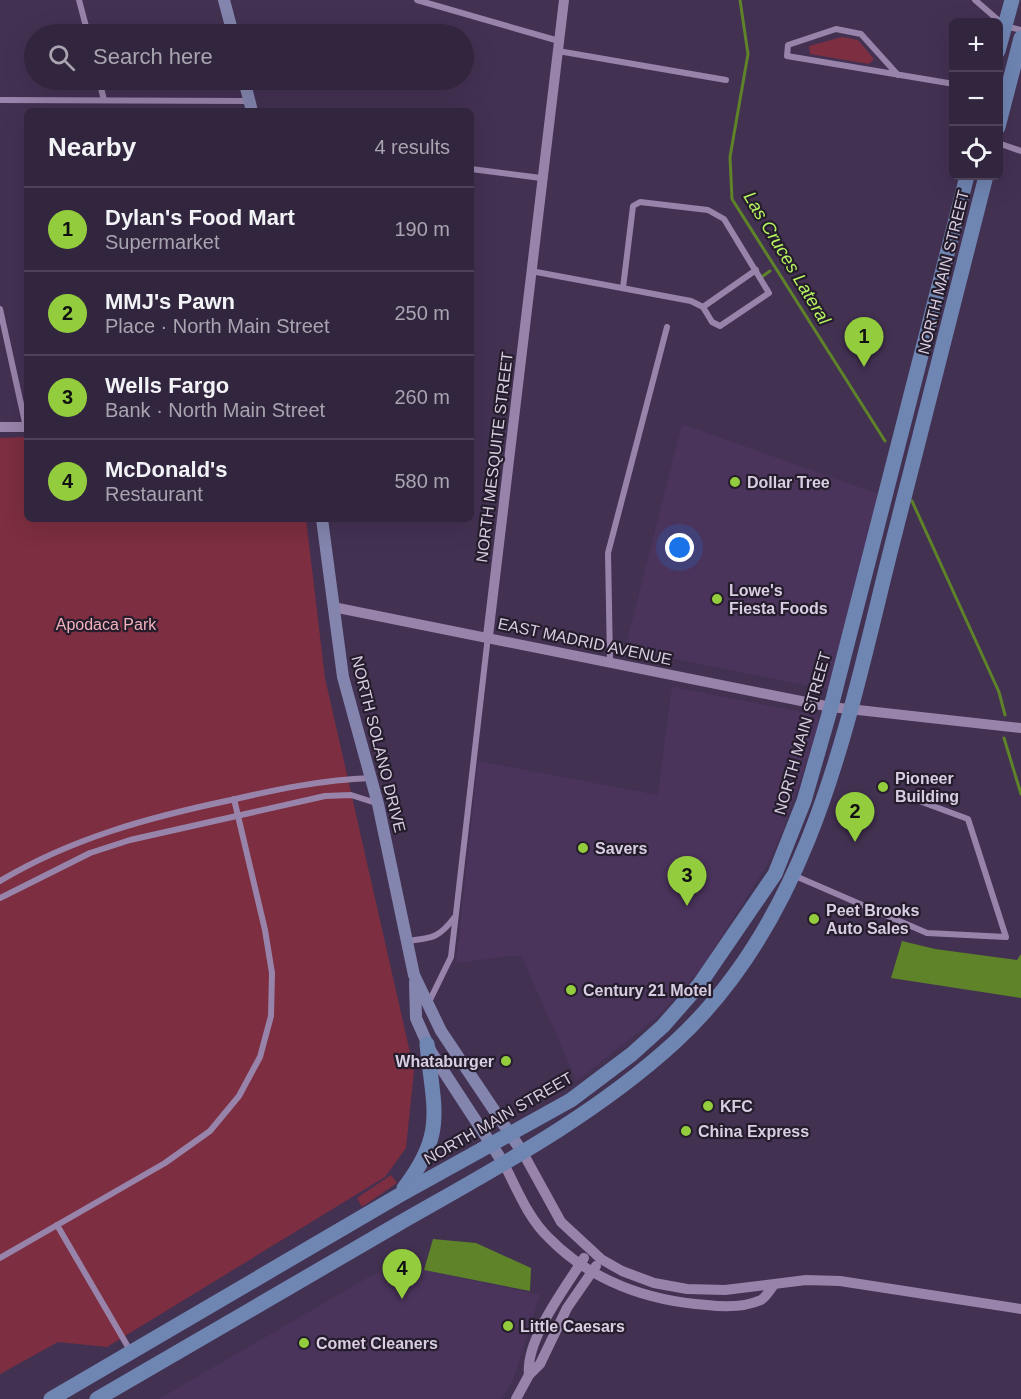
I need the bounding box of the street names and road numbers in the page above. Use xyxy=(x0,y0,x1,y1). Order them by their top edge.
street label: NORTH MAIN STREET xyxy=(915,188,972,356)
street label: NORTH MESQUITE STREET xyxy=(473,351,516,563)
street label: EAST MADRID AVENUE xyxy=(496,615,673,668)
street label: NORTH MAIN STREET xyxy=(771,650,834,817)
street label: NORTH SOLANO DRIVE xyxy=(348,654,409,834)
street label: NORTH MAIN STREET xyxy=(421,1069,576,1168)

